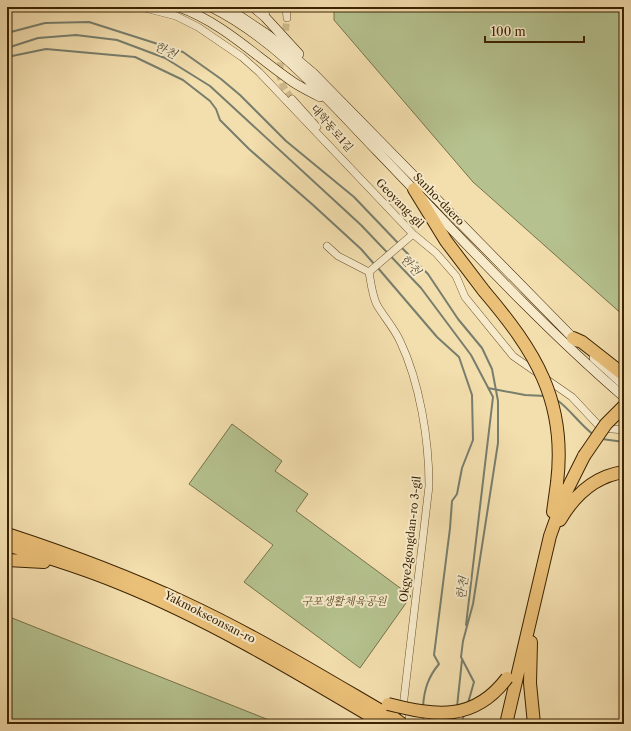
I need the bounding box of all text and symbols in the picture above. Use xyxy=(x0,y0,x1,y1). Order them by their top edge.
scale bar xyxy=(485,18,584,44)
text: 100 m xyxy=(491,24,526,39)
water label: 한천 xyxy=(152,38,181,62)
street label: 대학동로1길 xyxy=(308,102,356,154)
street label: Sanho-daero xyxy=(410,170,468,228)
street label: Geoyang-gil xyxy=(373,175,427,231)
water label: 한천 xyxy=(398,251,425,280)
street label: Okgye2gongdan-ro 3-gil xyxy=(396,475,424,603)
water label: 한천 xyxy=(453,574,471,600)
street label: Yakmokseonsan-ro xyxy=(161,587,258,646)
park label: 구포생활체육공원 xyxy=(301,594,388,608)

